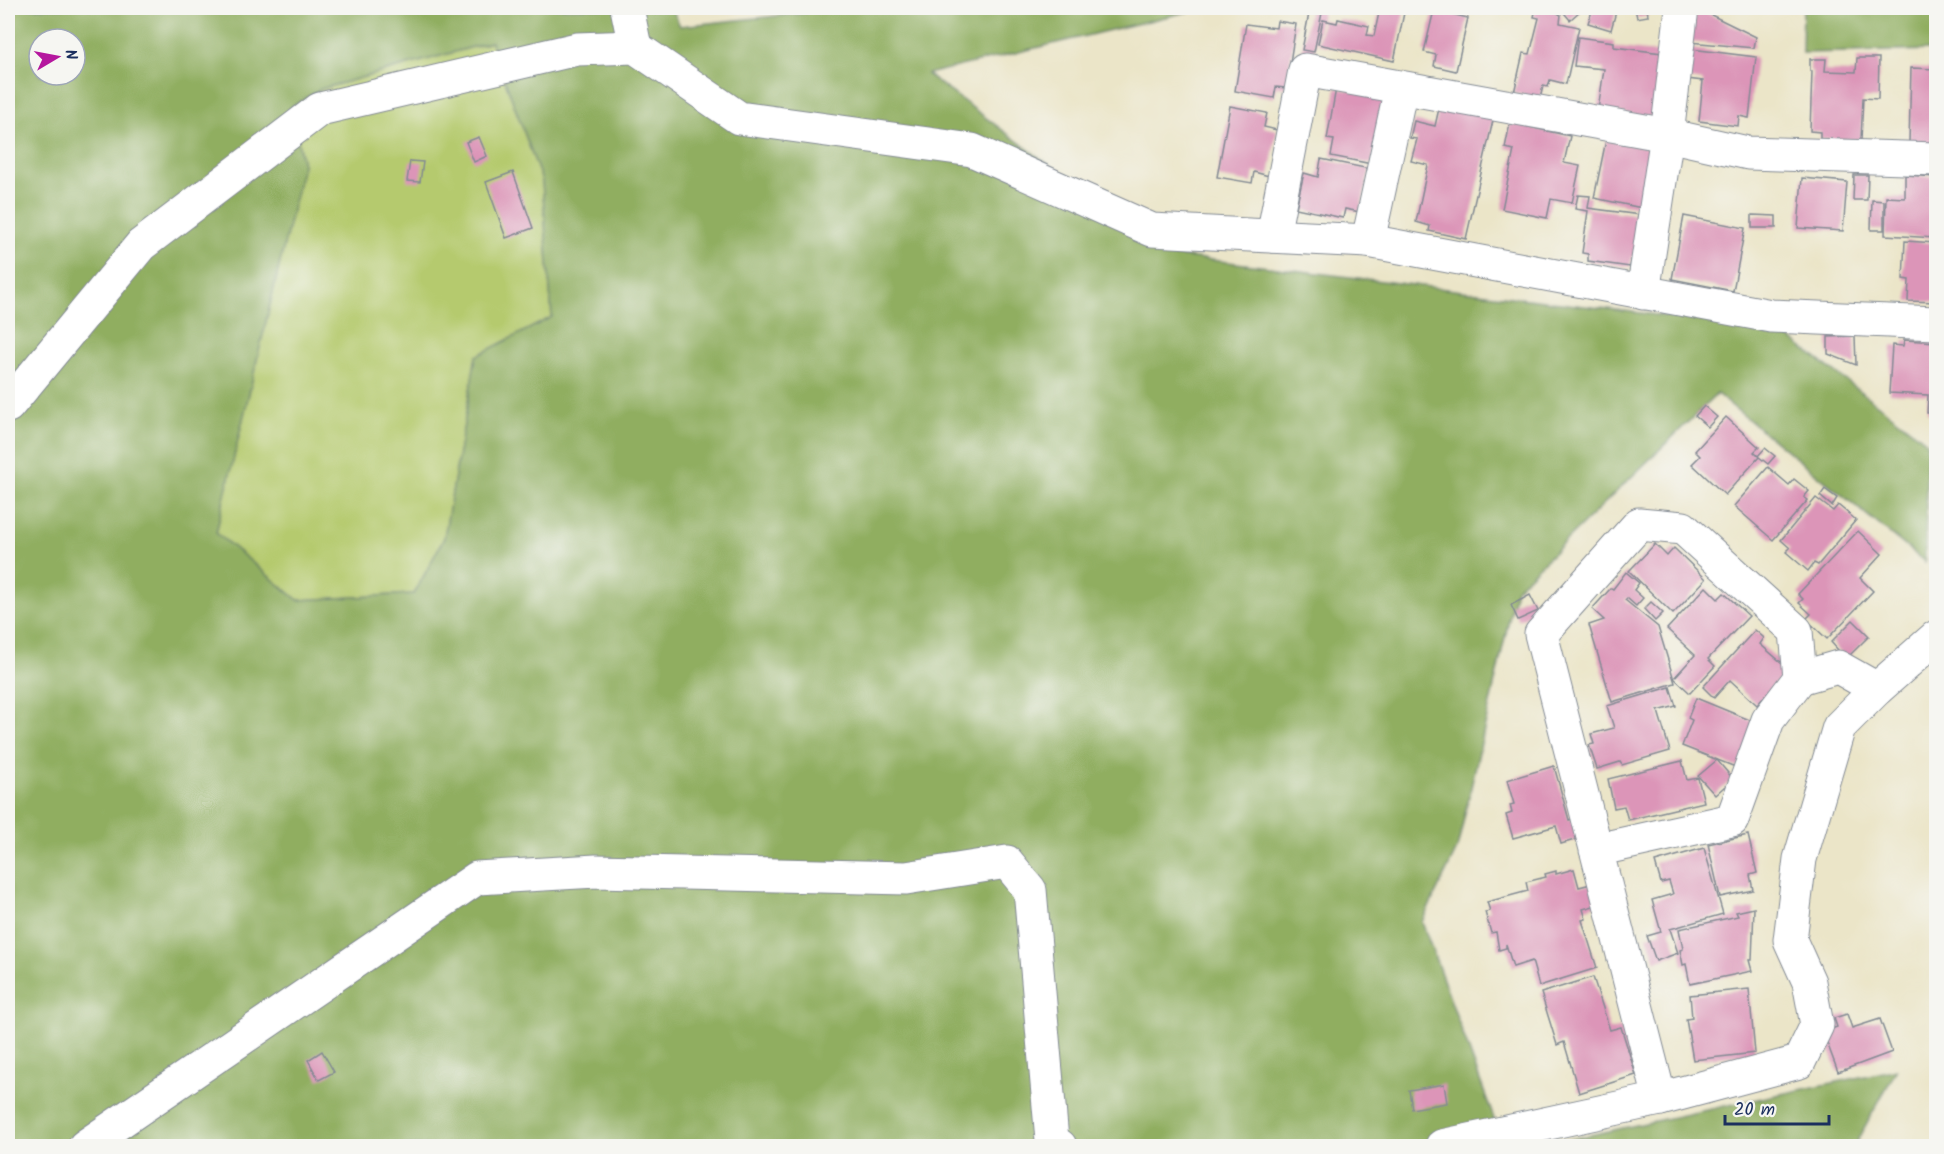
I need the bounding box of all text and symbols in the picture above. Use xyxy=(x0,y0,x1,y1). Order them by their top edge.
north arrow xyxy=(27,27,87,87)
text: N xyxy=(57,48,83,62)
scale bar xyxy=(1725,1088,1828,1126)
text: 20 m xyxy=(1734,1096,1775,1125)

